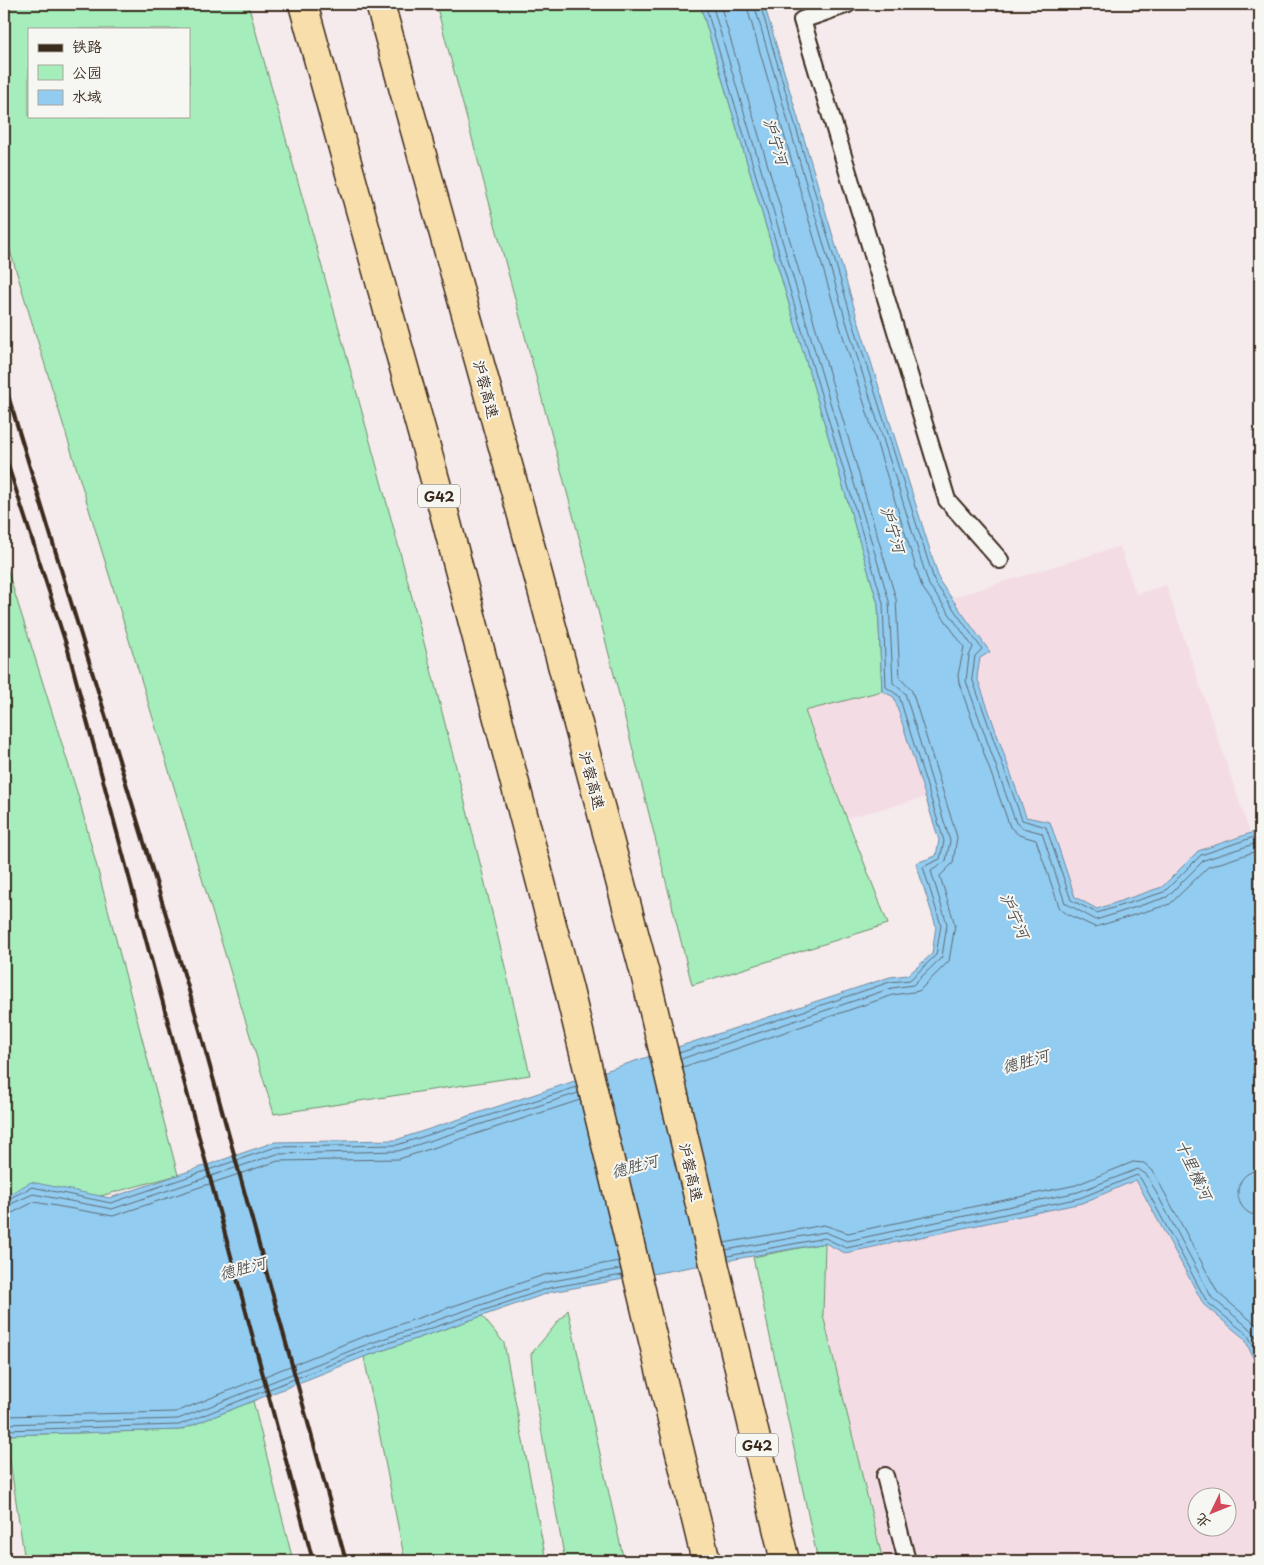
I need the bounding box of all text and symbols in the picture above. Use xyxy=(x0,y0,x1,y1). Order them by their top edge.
legend xyxy=(28,28,190,118)
text: 铁路 xyxy=(72,34,102,57)
text: 公园 xyxy=(72,60,102,83)
text: 水域 xyxy=(72,84,102,107)
water label: 沪宁河 xyxy=(759,115,796,170)
street label: 沪蓉高速 xyxy=(468,357,506,421)
road number: G42 xyxy=(418,484,460,508)
water label: 沪宁河 xyxy=(876,503,913,558)
street label: 沪蓉高速 xyxy=(574,748,612,812)
water label: 沪宁河 xyxy=(995,888,1038,945)
water label: 德胜河 xyxy=(999,1041,1054,1078)
water label: 十里横河 xyxy=(1171,1135,1221,1206)
street label: 沪蓉高速 xyxy=(674,1140,710,1204)
water label: 德胜河 xyxy=(608,1146,663,1183)
water label: 德胜河 xyxy=(216,1248,271,1285)
road number: G42 xyxy=(736,1434,778,1456)
north arrow xyxy=(1186,1488,1236,1538)
text: 北 xyxy=(1190,1509,1215,1533)

